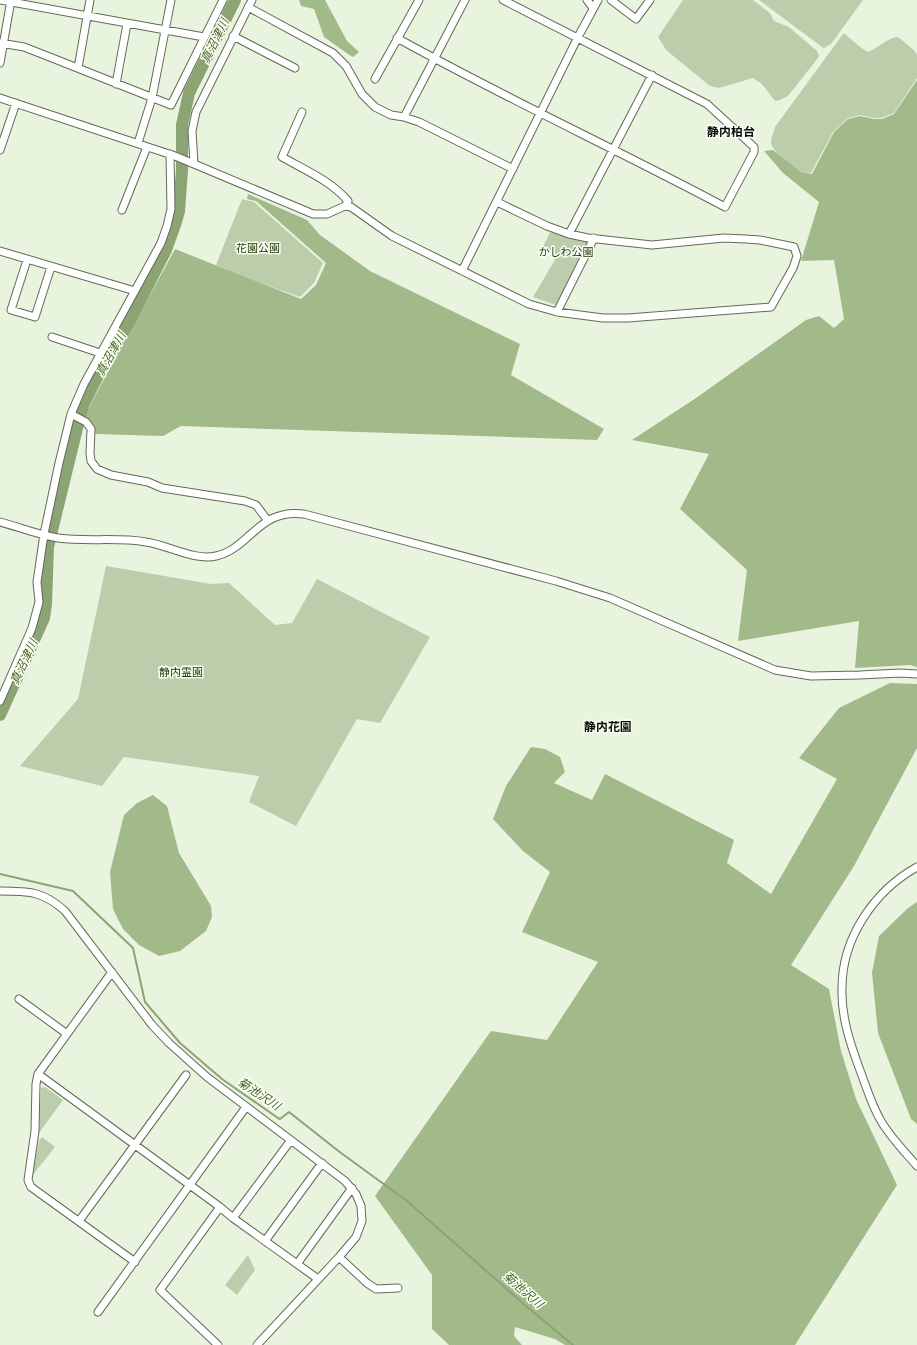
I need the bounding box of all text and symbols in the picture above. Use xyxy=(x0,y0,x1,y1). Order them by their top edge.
water label: 真沼津川 xyxy=(198,15,234,67)
district label: 静内柏台 xyxy=(707,125,755,141)
park label: 花園公園 xyxy=(236,242,280,256)
park label: かしわ公園 xyxy=(539,246,594,260)
water label: 真沼津川 xyxy=(93,328,131,379)
water label: 真沼津川 xyxy=(8,635,43,688)
park label: 静内霊園 xyxy=(159,666,203,680)
district label: 静内花園 xyxy=(584,720,632,736)
water label: 菊池沢川 xyxy=(234,1075,284,1116)
water label: 菊池沢川 xyxy=(499,1269,547,1314)

